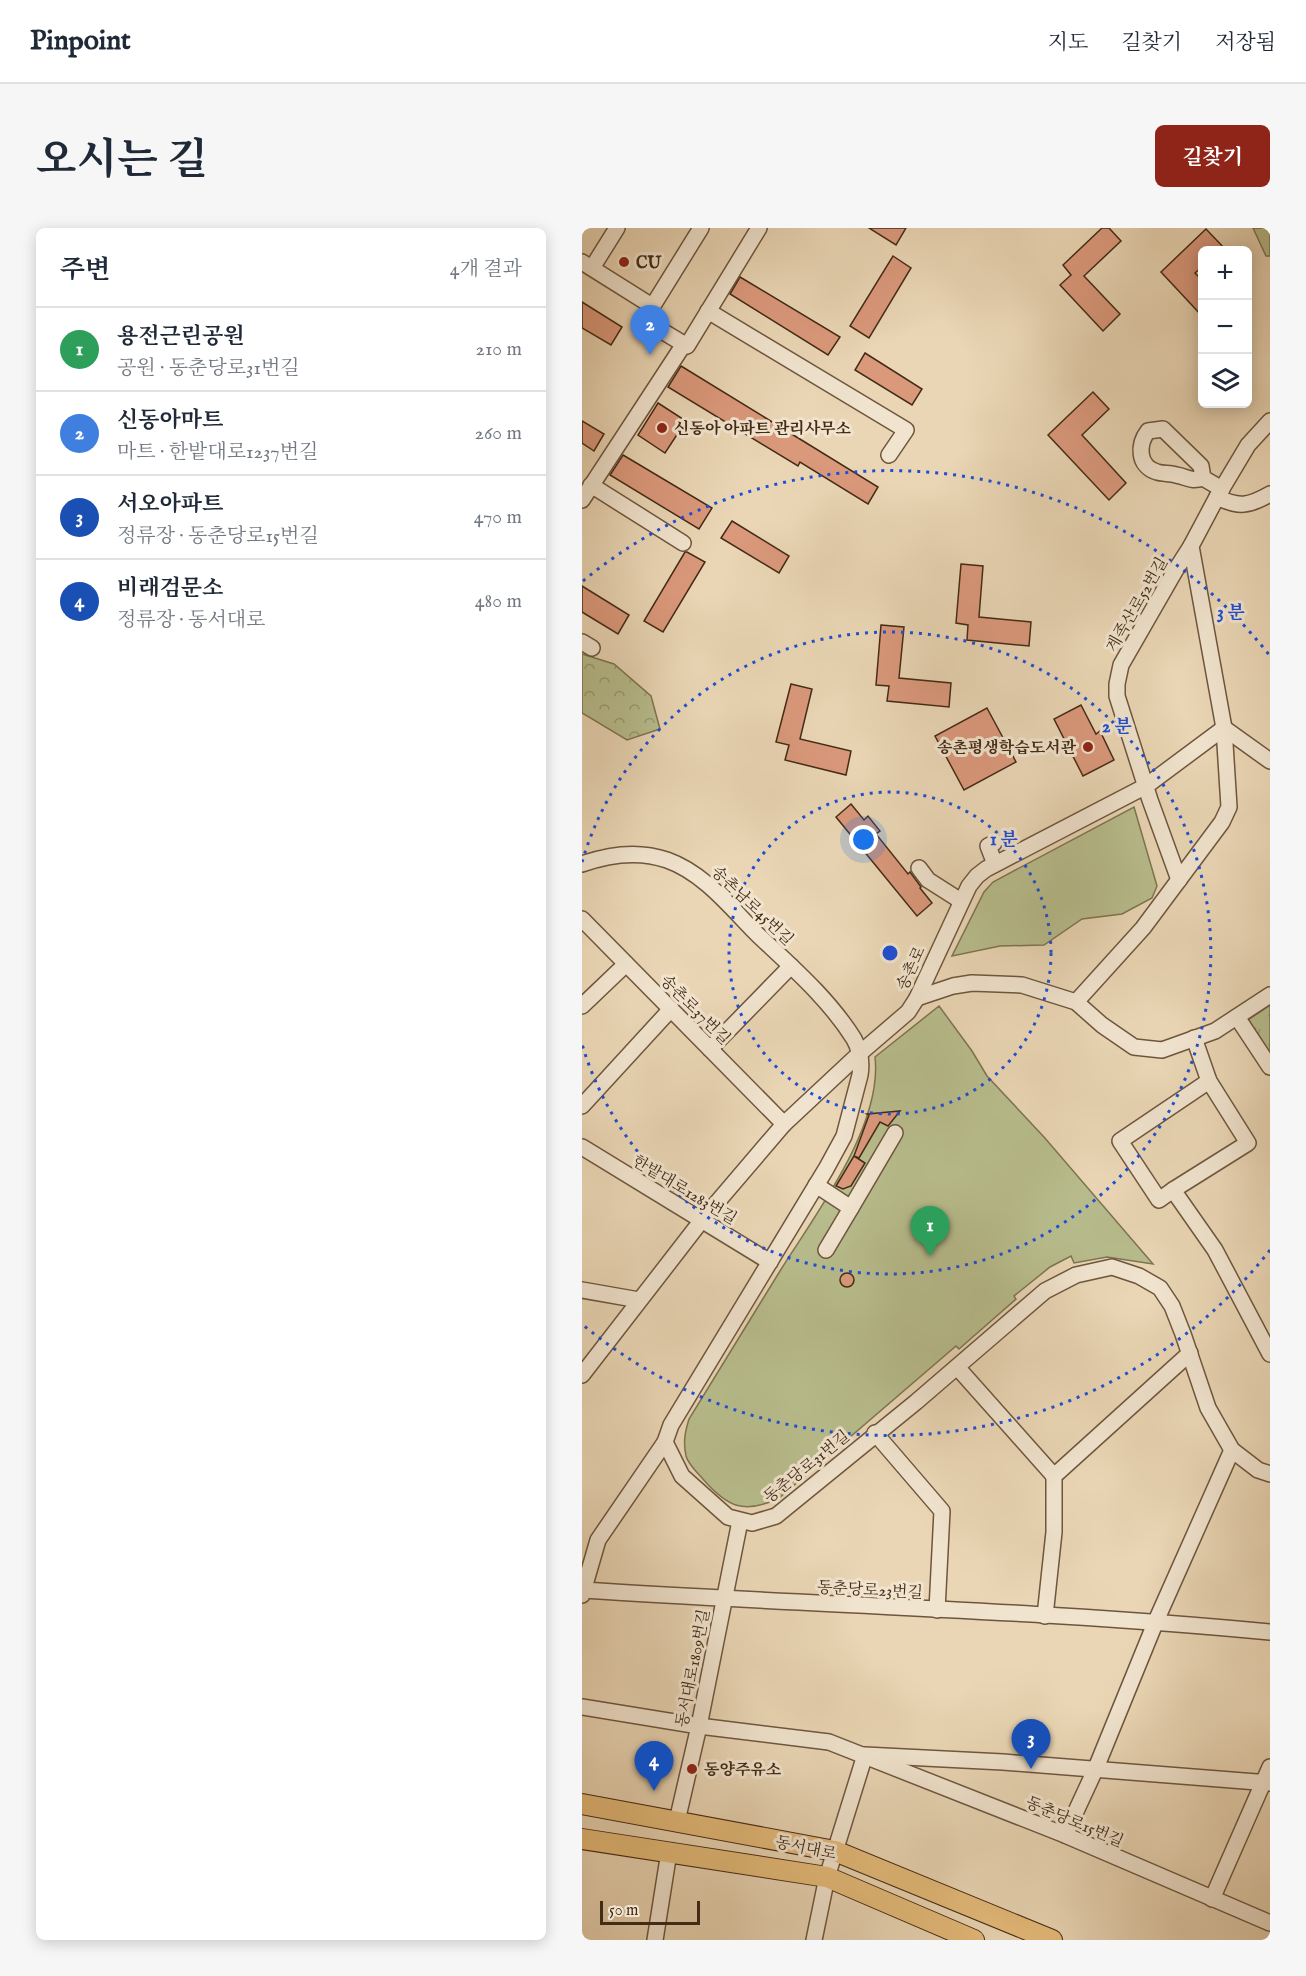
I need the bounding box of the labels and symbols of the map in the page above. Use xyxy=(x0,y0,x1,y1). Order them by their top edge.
place label: CU xyxy=(636,254,661,274)
marker: CU xyxy=(617,255,631,269)
pin: 2 xyxy=(630,306,670,355)
place label: 신동아 아파트 관리사무소 xyxy=(674,419,852,440)
marker: 신동아 아파트 관리사무소 xyxy=(655,421,669,435)
street label: 계족산로52번길 xyxy=(1103,554,1173,656)
text: 3 분 xyxy=(1217,602,1246,625)
text: 2 분 xyxy=(1102,716,1132,739)
place label: 송촌평생학습도서관 xyxy=(937,738,1077,759)
marker: 송촌평생학습도서관 xyxy=(1081,740,1095,754)
your location xyxy=(849,825,878,854)
text: 1 분 xyxy=(990,829,1019,852)
street label: 송촌남로45번길 xyxy=(706,862,797,951)
centre of rings xyxy=(880,943,900,963)
street label: 송촌로 xyxy=(893,943,931,994)
street label: 송촌로37번길 xyxy=(655,971,734,1050)
street label: 한밭대로1283번길 xyxy=(628,1152,740,1230)
pin: 1 xyxy=(910,1206,950,1256)
street label: 동춘당로31번길 xyxy=(760,1427,854,1508)
street label: 동춘당로23번길 xyxy=(816,1578,923,1604)
street label: 동서대로1809번길 xyxy=(673,1608,715,1729)
pin: 3 xyxy=(1012,1720,1050,1769)
pin: 4 xyxy=(634,1742,674,1791)
place label: 동양주유소 xyxy=(704,1760,782,1781)
marker: 동양주유소 xyxy=(685,1762,699,1776)
street label: 동춘당로15번길 xyxy=(1022,1793,1126,1852)
street label: 동서대로 xyxy=(773,1833,838,1865)
scale bar xyxy=(600,1898,700,1926)

